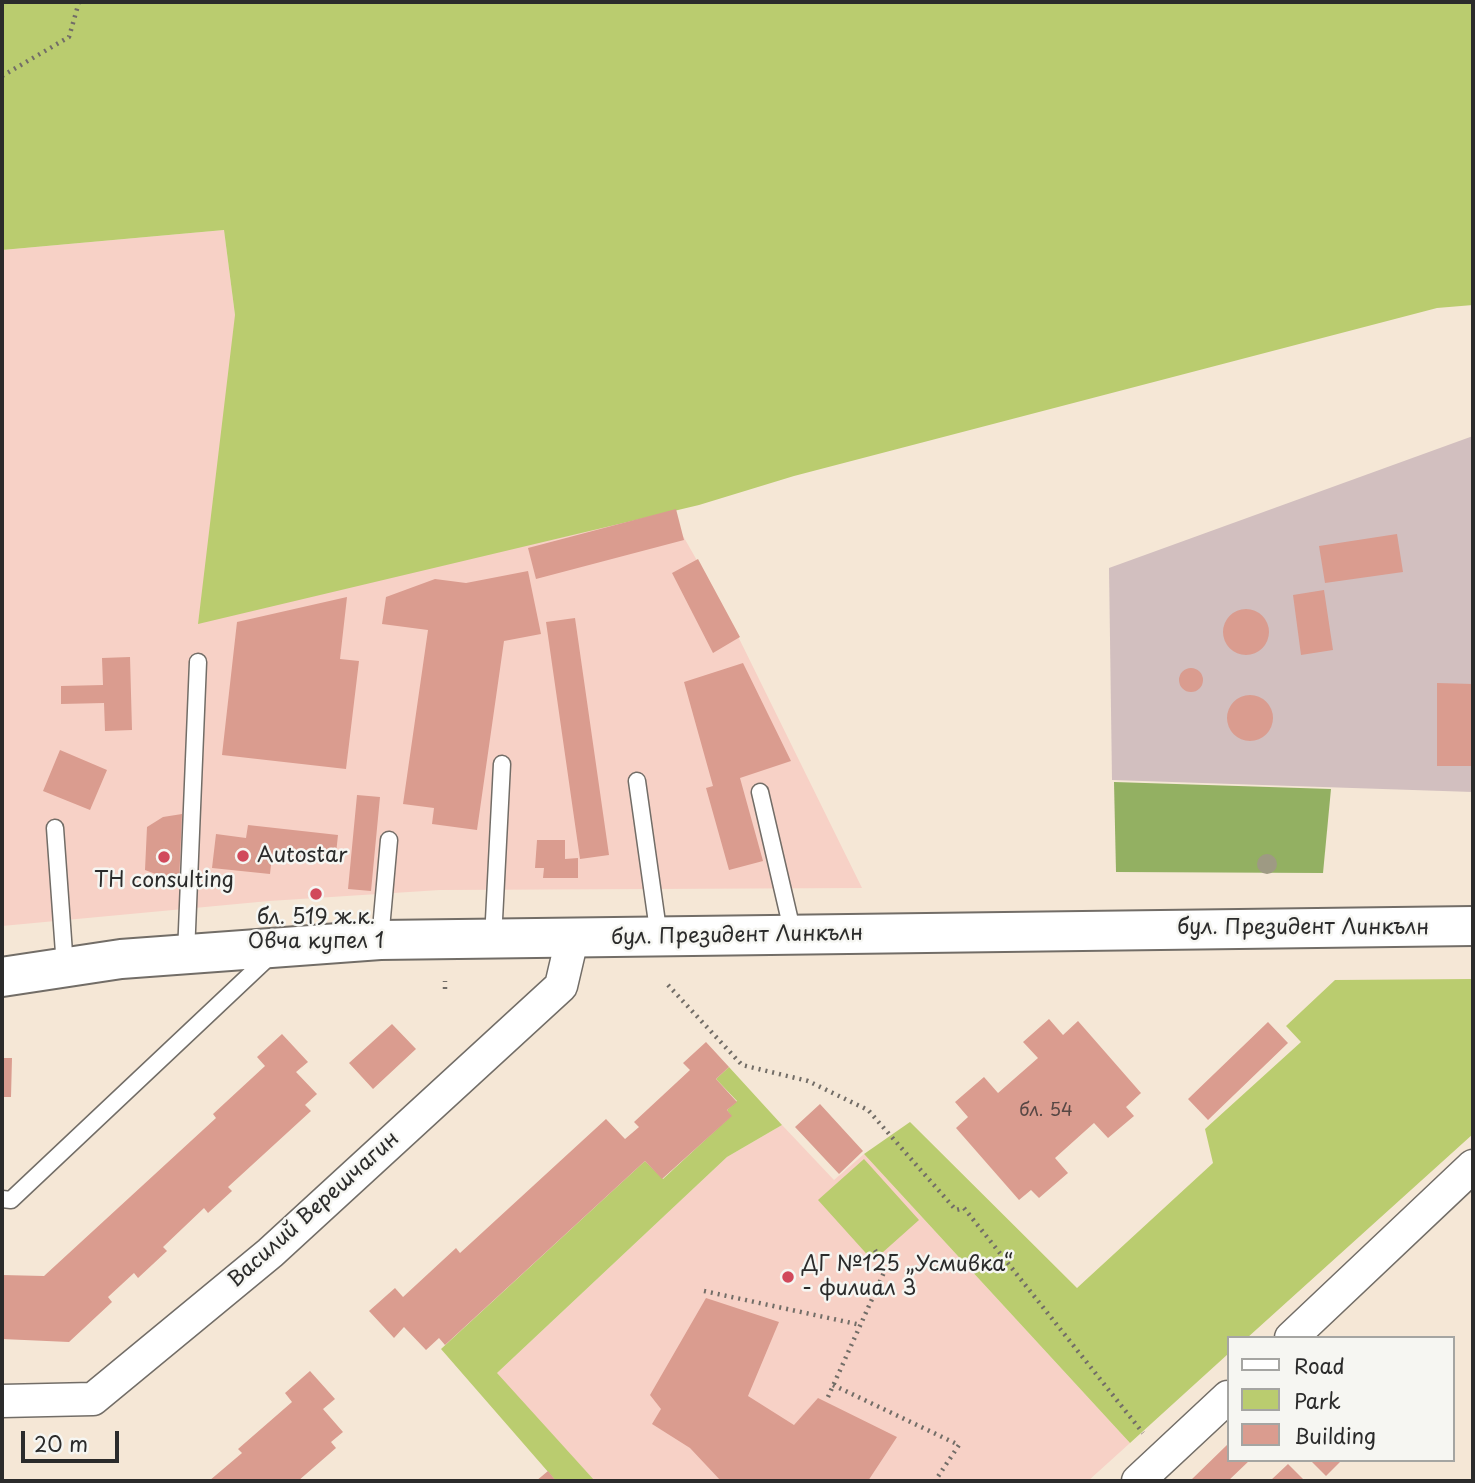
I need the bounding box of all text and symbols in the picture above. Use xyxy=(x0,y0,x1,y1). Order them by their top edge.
place label: Autostar xyxy=(257,843,347,869)
marker: Autostar xyxy=(235,848,251,864)
marker: TH consulting xyxy=(156,849,172,865)
place label: TH consulting xyxy=(94,868,234,894)
marker: бл. 519 ж.к. Овча купел 1 xyxy=(308,886,324,902)
place label: бл. 519 ж.к. Овча купел 1 xyxy=(248,905,384,955)
street label: бул. Президент Линкълн xyxy=(1177,915,1429,941)
street label: бул. Президент Линкълн xyxy=(611,921,863,951)
house number: бл. 54 xyxy=(1019,1100,1073,1122)
street label: Василий Верешчагин xyxy=(223,1127,405,1293)
place label: ДГ №125 „Усмивка“ - филиал 3 xyxy=(802,1252,1013,1302)
marker: ДГ №125 „Усмивка“ - филиал 3 xyxy=(780,1269,796,1285)
legend xyxy=(1226,1336,1454,1462)
text: Road xyxy=(1294,1349,1345,1381)
text: Park xyxy=(1294,1384,1341,1416)
scale bar xyxy=(24,1416,122,1460)
text: Building xyxy=(1294,1419,1376,1451)
text: 20 m xyxy=(34,1427,88,1459)

